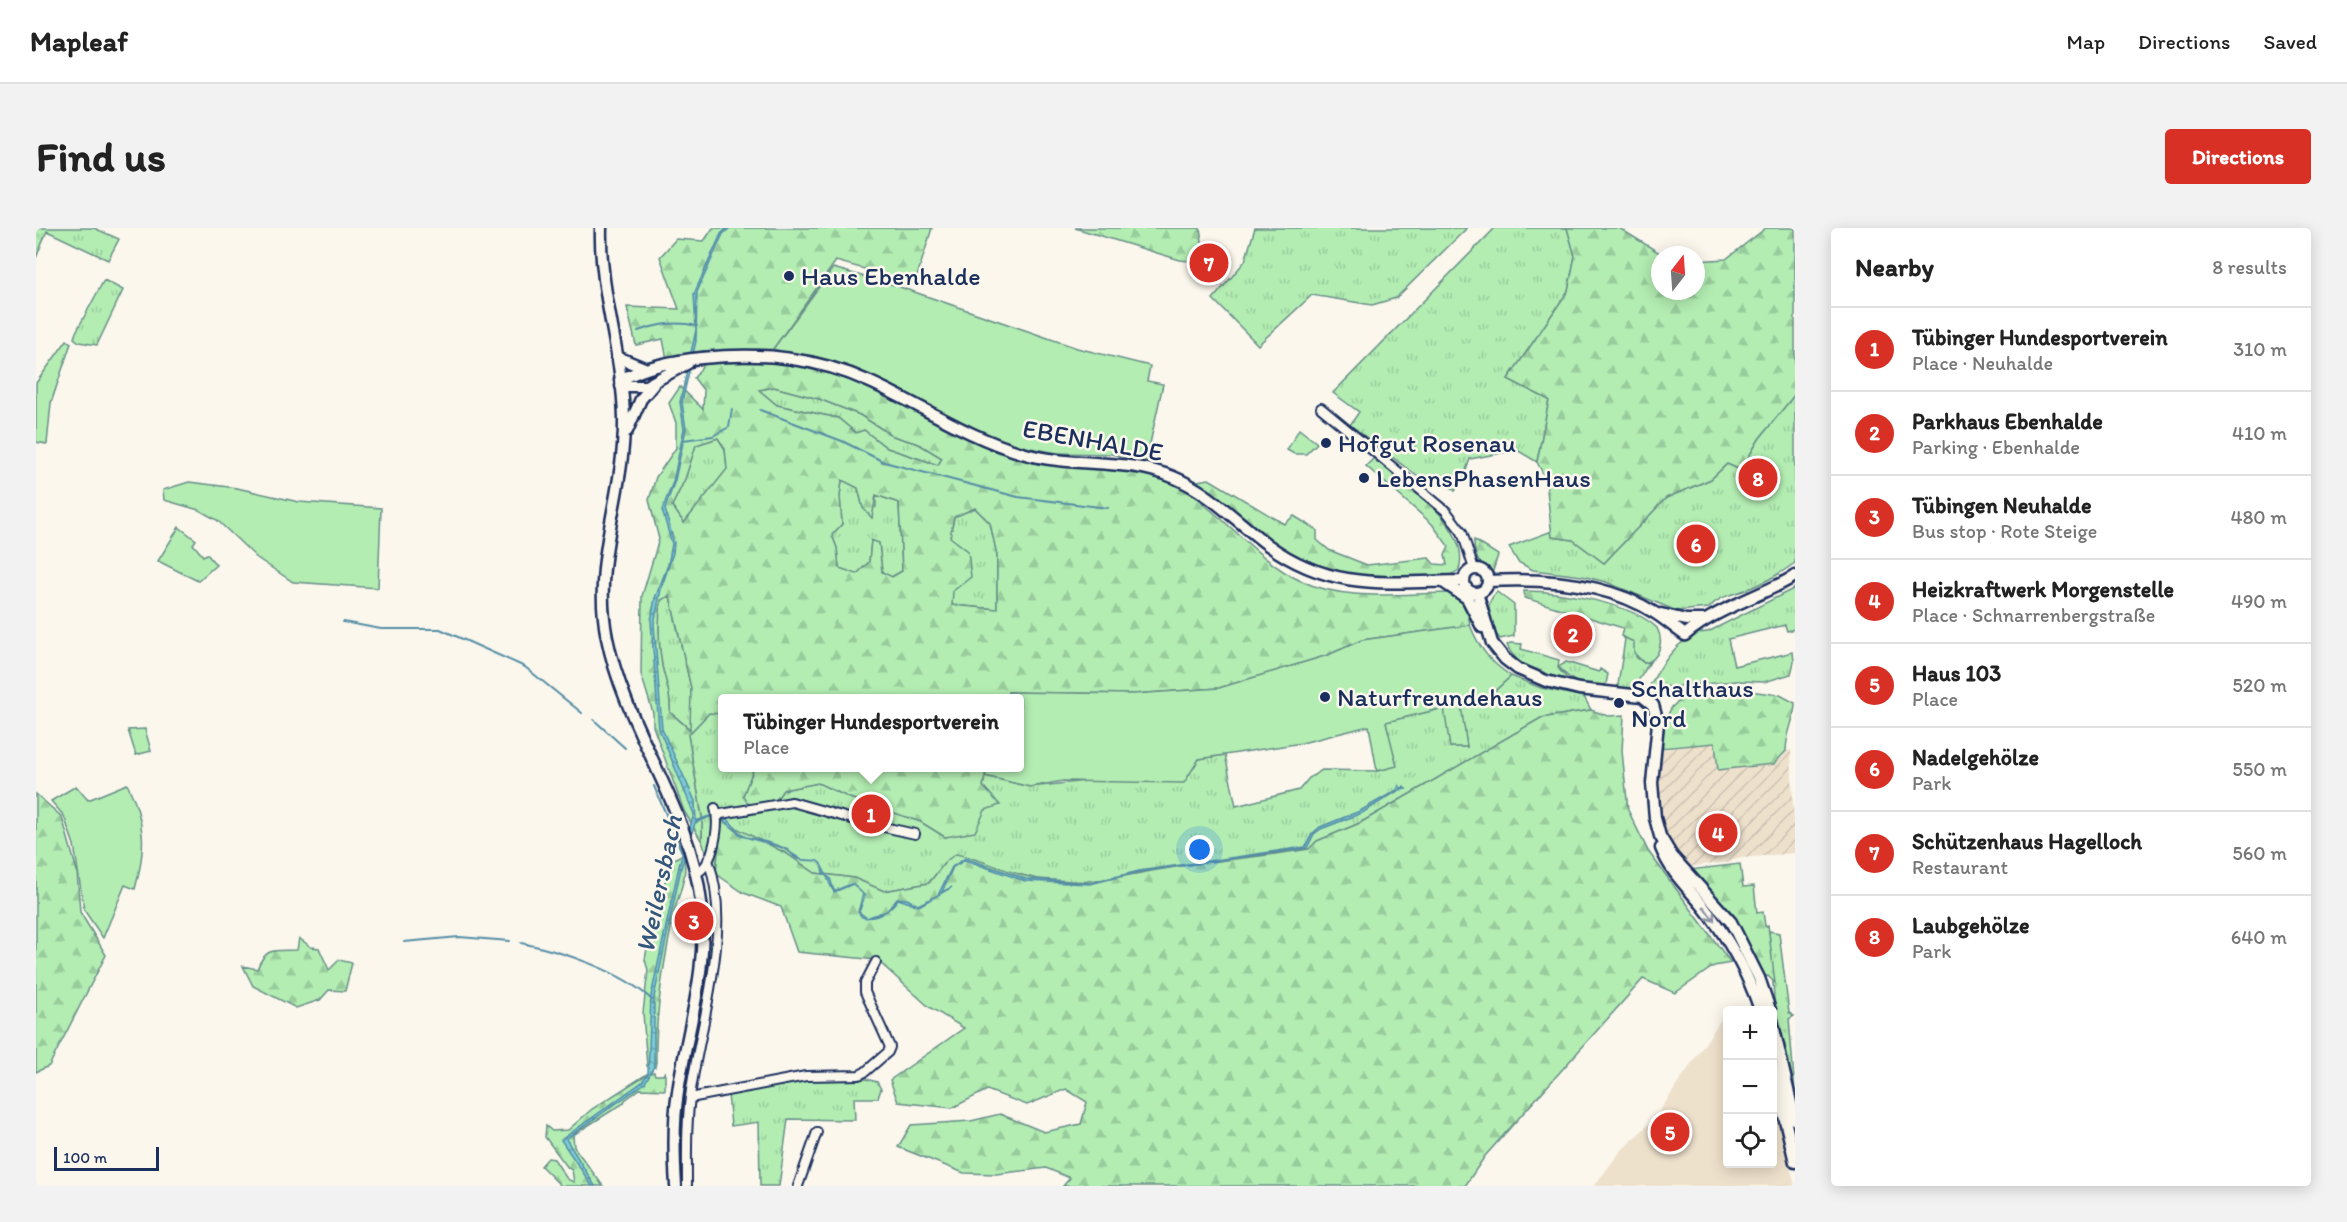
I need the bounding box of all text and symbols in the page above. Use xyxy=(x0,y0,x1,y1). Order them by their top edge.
text: Mapleaf xyxy=(30,24,128,58)
text: Map xyxy=(2067,29,2105,54)
text: Directions xyxy=(2138,29,2230,54)
text: Saved xyxy=(2263,29,2317,54)
button: Directions xyxy=(2165,129,2311,184)
text: Find us xyxy=(36,131,166,182)
pin: 7 xyxy=(1190,240,1228,285)
north arrow xyxy=(1651,246,1705,300)
text: Nearby xyxy=(1855,251,1934,283)
text: 8 results xyxy=(2212,255,2287,279)
place label: Haus Ebenhalde xyxy=(801,260,981,292)
marker: Haus Ebenhalde xyxy=(782,269,796,283)
text: Tübinger Hundesportverein xyxy=(1912,324,2168,351)
text: 1 xyxy=(1870,337,1879,361)
text: 310 m xyxy=(2233,337,2287,361)
text: Place · Neuhalde xyxy=(1912,351,2053,375)
text: Parkhaus Ebenhalde xyxy=(1912,408,2103,435)
street label: EBENHALDE xyxy=(1020,412,1166,468)
text: 2 xyxy=(1869,421,1880,445)
text: 410 m xyxy=(2232,421,2287,445)
place label: Hofgut Rosenau xyxy=(1338,427,1516,459)
text: Parking · Ebenhalde xyxy=(1912,435,2080,459)
marker: Hofgut Rosenau xyxy=(1319,436,1333,450)
pin: 8 xyxy=(1738,456,1778,500)
place label: LebensPhasenHaus xyxy=(1376,462,1591,494)
marker: LebensPhasenHaus xyxy=(1357,471,1371,485)
text: Tübingen Neuhalde xyxy=(1912,492,2092,519)
text: 3 xyxy=(1869,505,1880,529)
text: 480 m xyxy=(2230,505,2287,529)
text: Bus stop · Rote Steige xyxy=(1912,519,2097,543)
pin: 6 xyxy=(1676,522,1716,566)
text: Heizkraftwerk Morgenstelle xyxy=(1912,576,2174,603)
text: 4 xyxy=(1868,589,1881,613)
text: 490 m xyxy=(2231,589,2287,613)
text: Place · Schnarrenbergstraße xyxy=(1912,603,2155,627)
pin: 2 xyxy=(1554,612,1592,656)
text: Haus 103 xyxy=(1912,660,2001,687)
place label: Schalthaus Nord xyxy=(1631,672,1754,734)
text: 5 xyxy=(1869,673,1880,697)
text: 520 m xyxy=(2232,673,2287,697)
place label: Naturfreundehaus xyxy=(1337,681,1543,713)
text: Place xyxy=(1912,687,1958,711)
marker: Naturfreundehaus xyxy=(1318,690,1332,704)
popup xyxy=(718,694,1024,772)
marker: Schalthaus Nord xyxy=(1612,696,1626,710)
text: Tübinger Hundesportverein xyxy=(743,708,999,735)
text: Place xyxy=(743,735,789,759)
text: Nadelgehölze xyxy=(1912,744,2039,771)
text: 6 xyxy=(1869,757,1880,781)
text: 550 m xyxy=(2232,757,2287,781)
text: Park xyxy=(1912,771,1951,795)
pin: 1 xyxy=(852,792,890,836)
pin: 4 xyxy=(1698,810,1738,856)
water label: Weilersbach xyxy=(628,812,689,956)
text: Schützenhaus Hagelloch xyxy=(1912,828,2142,855)
your location xyxy=(1185,835,1214,864)
text: 7 xyxy=(1870,841,1879,865)
text: 560 m xyxy=(2232,841,2287,865)
text: Restaurant xyxy=(1912,855,2008,879)
pin: 3 xyxy=(674,898,714,944)
one-way arrow xyxy=(1702,906,1715,922)
text: Laubgehölze xyxy=(1912,912,2030,939)
text: 8 xyxy=(1869,925,1880,949)
text: 640 m xyxy=(2231,925,2287,949)
text: Park xyxy=(1912,939,1951,963)
map controls xyxy=(1723,1006,1777,1168)
button: + xyxy=(1723,1006,1777,1060)
button: − xyxy=(1723,1060,1777,1114)
pin: 5 xyxy=(1650,1110,1690,1154)
button: locate xyxy=(1723,1114,1777,1168)
scale bar xyxy=(54,1144,159,1172)
text: 100 m xyxy=(63,1148,107,1167)

